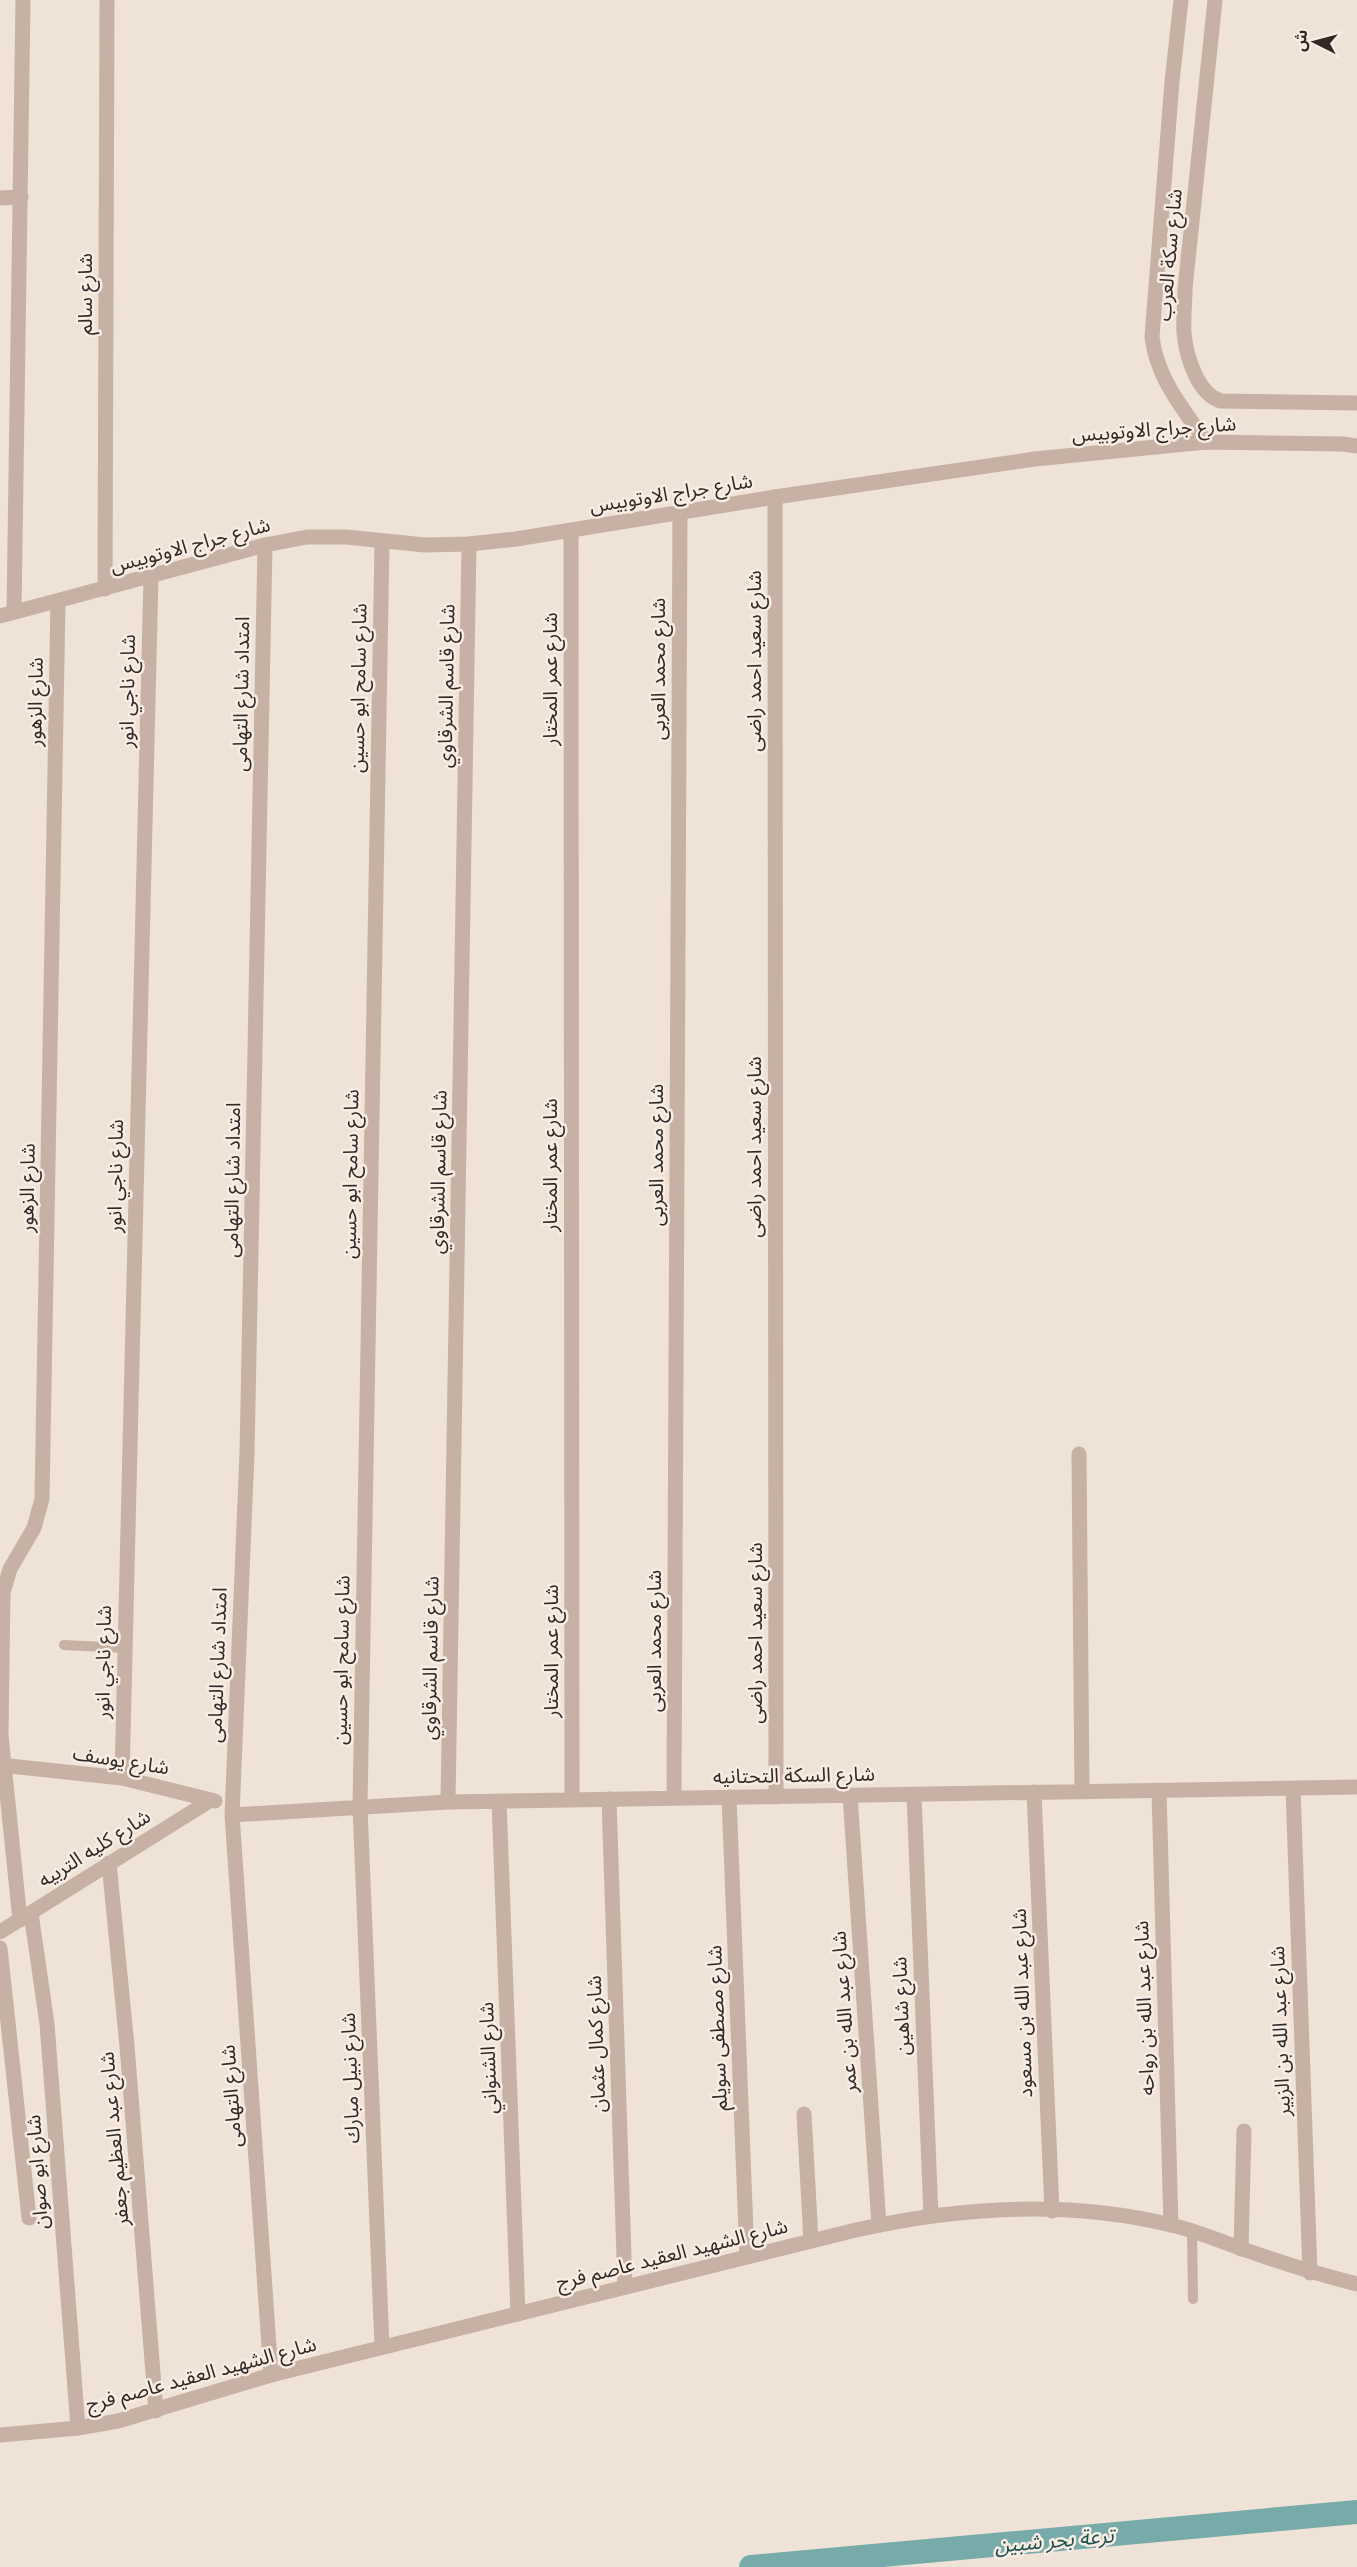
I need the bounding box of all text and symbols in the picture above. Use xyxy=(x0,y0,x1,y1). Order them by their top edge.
north arrow xyxy=(1285,12,1345,72)
text: ش xyxy=(1290,29,1311,52)
street label: شارع سكة العرب xyxy=(1151,188,1190,323)
street label: شارع سالم xyxy=(73,253,100,335)
street label: شارع جراج الاوتوبيس xyxy=(1071,411,1237,450)
street label: شارع جراج الاوتوبيس xyxy=(588,468,755,521)
street label: شارع جراج الاوتوبيس xyxy=(107,512,274,581)
street label: شارع سعيد احمد راضى xyxy=(742,570,769,752)
street label: شارع محمد العربى xyxy=(646,598,673,740)
street label: شارع سامح ابو حسين xyxy=(345,603,374,773)
street label: شارع قاسم الشرقاوي xyxy=(433,604,463,768)
street label: شارع عمر المختار xyxy=(538,612,565,747)
street label: امتداد شارع التهامى xyxy=(228,616,257,772)
street label: شارع ناجي انور xyxy=(114,634,144,749)
street label: شارع الزهور xyxy=(22,657,51,748)
street label: شارع سعيد احمد راضى xyxy=(742,1056,769,1238)
street label: شارع محمد العربى xyxy=(644,1084,671,1226)
street label: شارع سامح ابو حسين xyxy=(337,1089,366,1259)
street label: شارع قاسم الشرقاوي xyxy=(425,1090,455,1254)
street label: شارع عمر المختار xyxy=(538,1098,565,1233)
street label: امتداد شارع التهامى xyxy=(219,1102,248,1258)
street label: شارع ناجي انور xyxy=(102,1119,132,1234)
street label: شارع الزهور xyxy=(14,1143,43,1234)
street label: شارع سعيد احمد راضى xyxy=(743,1542,770,1724)
street label: شارع محمد العربى xyxy=(642,1570,669,1712)
street label: شارع سامح ابو حسين xyxy=(328,1575,357,1745)
street label: شارع قاسم الشرقاوي xyxy=(417,1576,447,1740)
street label: شارع عمر المختار xyxy=(539,1584,566,1719)
street label: امتداد شارع التهامى xyxy=(202,1587,235,1743)
street label: شارع ناجي انور xyxy=(90,1605,120,1720)
street label: شارع يوسف xyxy=(71,1741,171,1782)
street label: شارع السكة التحتانيه xyxy=(713,1762,875,1791)
street label: شارع كليه التربيه xyxy=(33,1804,156,1895)
street label: شارع عبد الله بن مسعود xyxy=(1007,1908,1040,2098)
street label: شارع عبد الله بن رواحه xyxy=(1129,1920,1162,2096)
street label: شارع عبد الله بن عمر xyxy=(826,1930,865,2095)
street label: شارع مصطفى سويلم xyxy=(702,1945,735,2111)
street label: شارع عبد الله بن الزبير xyxy=(1265,1945,1298,2118)
street label: شارع شاهين xyxy=(887,1956,918,2056)
street label: شارع كمال عثمان xyxy=(582,1975,613,2113)
street label: شارع الشنواني xyxy=(474,2001,506,2114)
street label: شارع نبيل مبارك xyxy=(336,2012,367,2144)
street label: شارع التهامى xyxy=(215,2044,250,2148)
street label: شارع عبد العظيم جعفر xyxy=(94,2050,137,2228)
street label: شارع ابو صوان xyxy=(21,2114,56,2230)
street label: شارع الشهيد العقيد عاصم فرج xyxy=(554,2214,791,2297)
street label: شارع الشهيد العقيد عاصم فرج xyxy=(83,2332,320,2419)
water label: ترعة بحر شبين xyxy=(993,2522,1117,2558)

